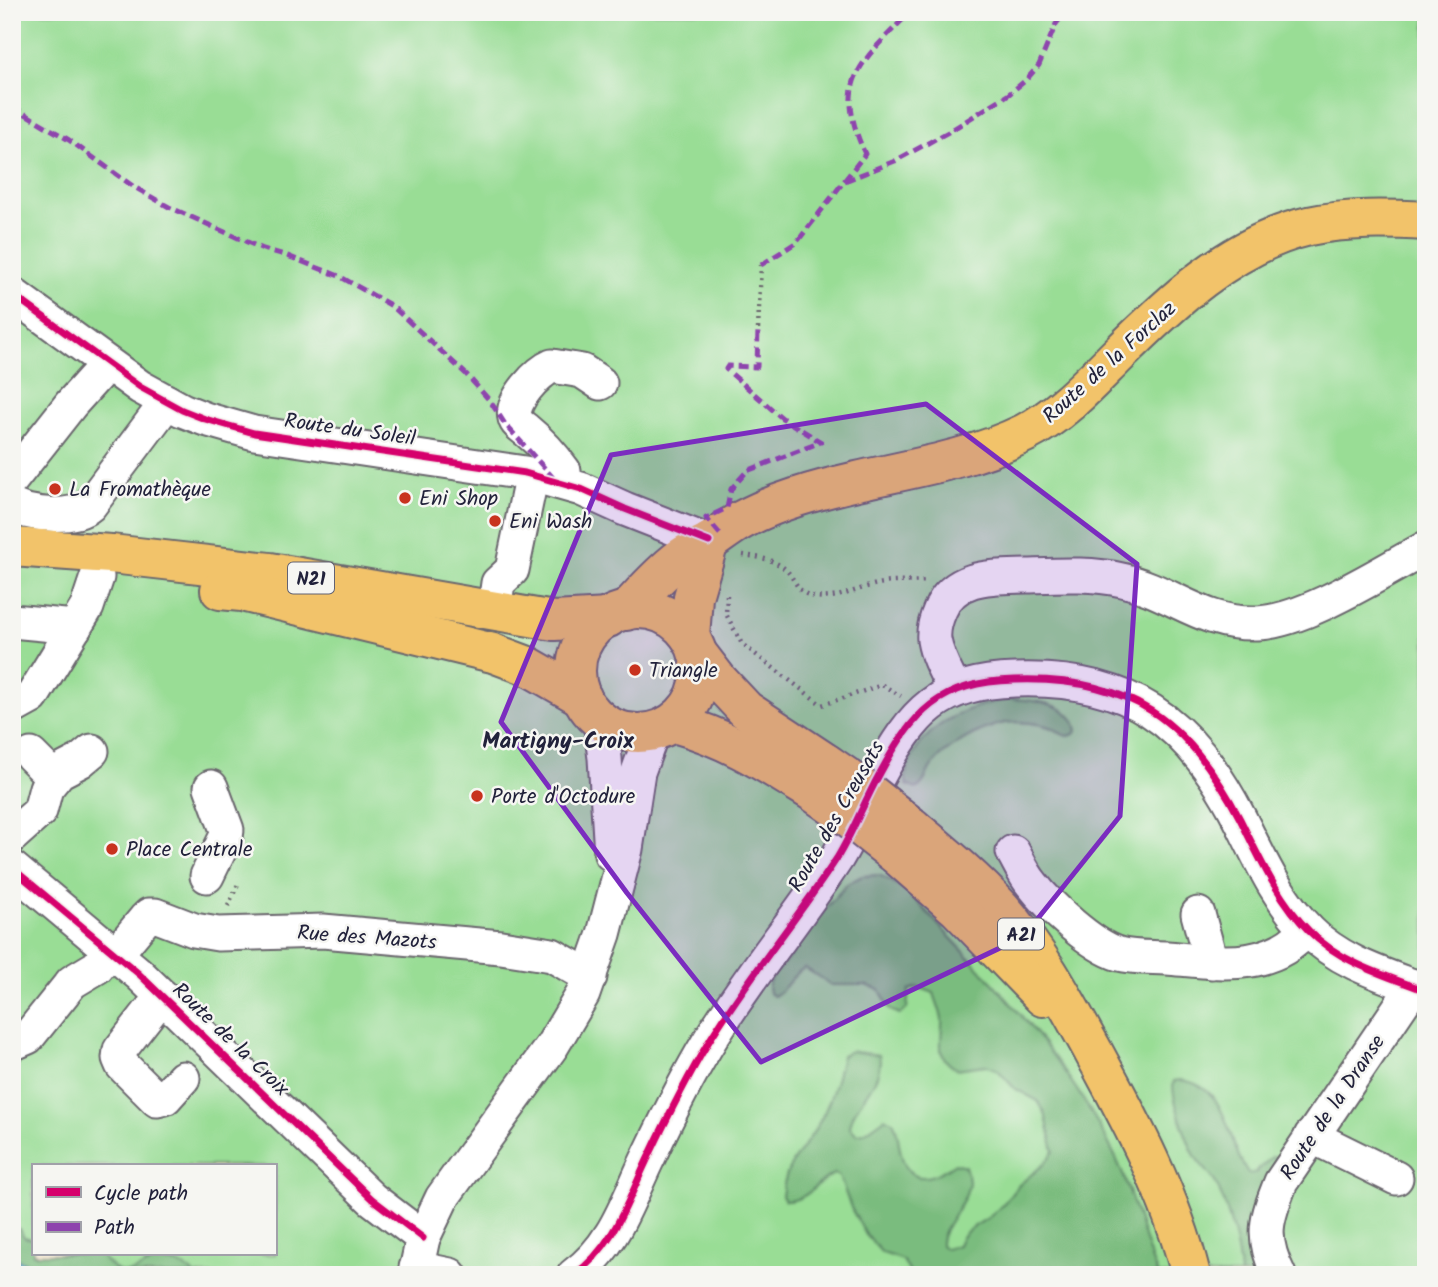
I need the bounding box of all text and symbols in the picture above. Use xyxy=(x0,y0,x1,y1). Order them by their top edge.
street label: Route de la Forclaz xyxy=(1036,294,1184,432)
street label: Route du Soleil xyxy=(282,405,418,456)
place label: La Fromathèque xyxy=(69,474,211,507)
marker: La Fromathèque xyxy=(47,481,63,497)
place label: Eni Shop xyxy=(419,483,498,516)
marker: Eni Shop xyxy=(397,490,413,506)
place label: Eni Wash xyxy=(509,506,592,539)
marker: Eni Wash xyxy=(487,513,503,529)
road number: N21 xyxy=(288,562,334,594)
place label: Triangle xyxy=(649,655,718,688)
marker: Triangle xyxy=(627,662,643,678)
district label: Martigny-Croix xyxy=(482,724,635,760)
street label: Route des Creusats xyxy=(780,735,894,899)
place label: Porte d'Octodure xyxy=(491,781,636,814)
marker: Porte d'Octodure xyxy=(469,788,485,804)
place label: Place Centrale xyxy=(126,834,253,867)
marker: Place Centrale xyxy=(104,841,120,857)
street label: Rue des Mazots xyxy=(296,917,438,960)
road number: A21 xyxy=(998,918,1044,950)
street label: Route de la Croix xyxy=(164,975,297,1106)
street label: Route de la Dranse xyxy=(1272,1028,1395,1187)
legend xyxy=(32,1164,276,1256)
text: Cycle path xyxy=(94,1178,188,1211)
text: Path xyxy=(94,1212,135,1245)

